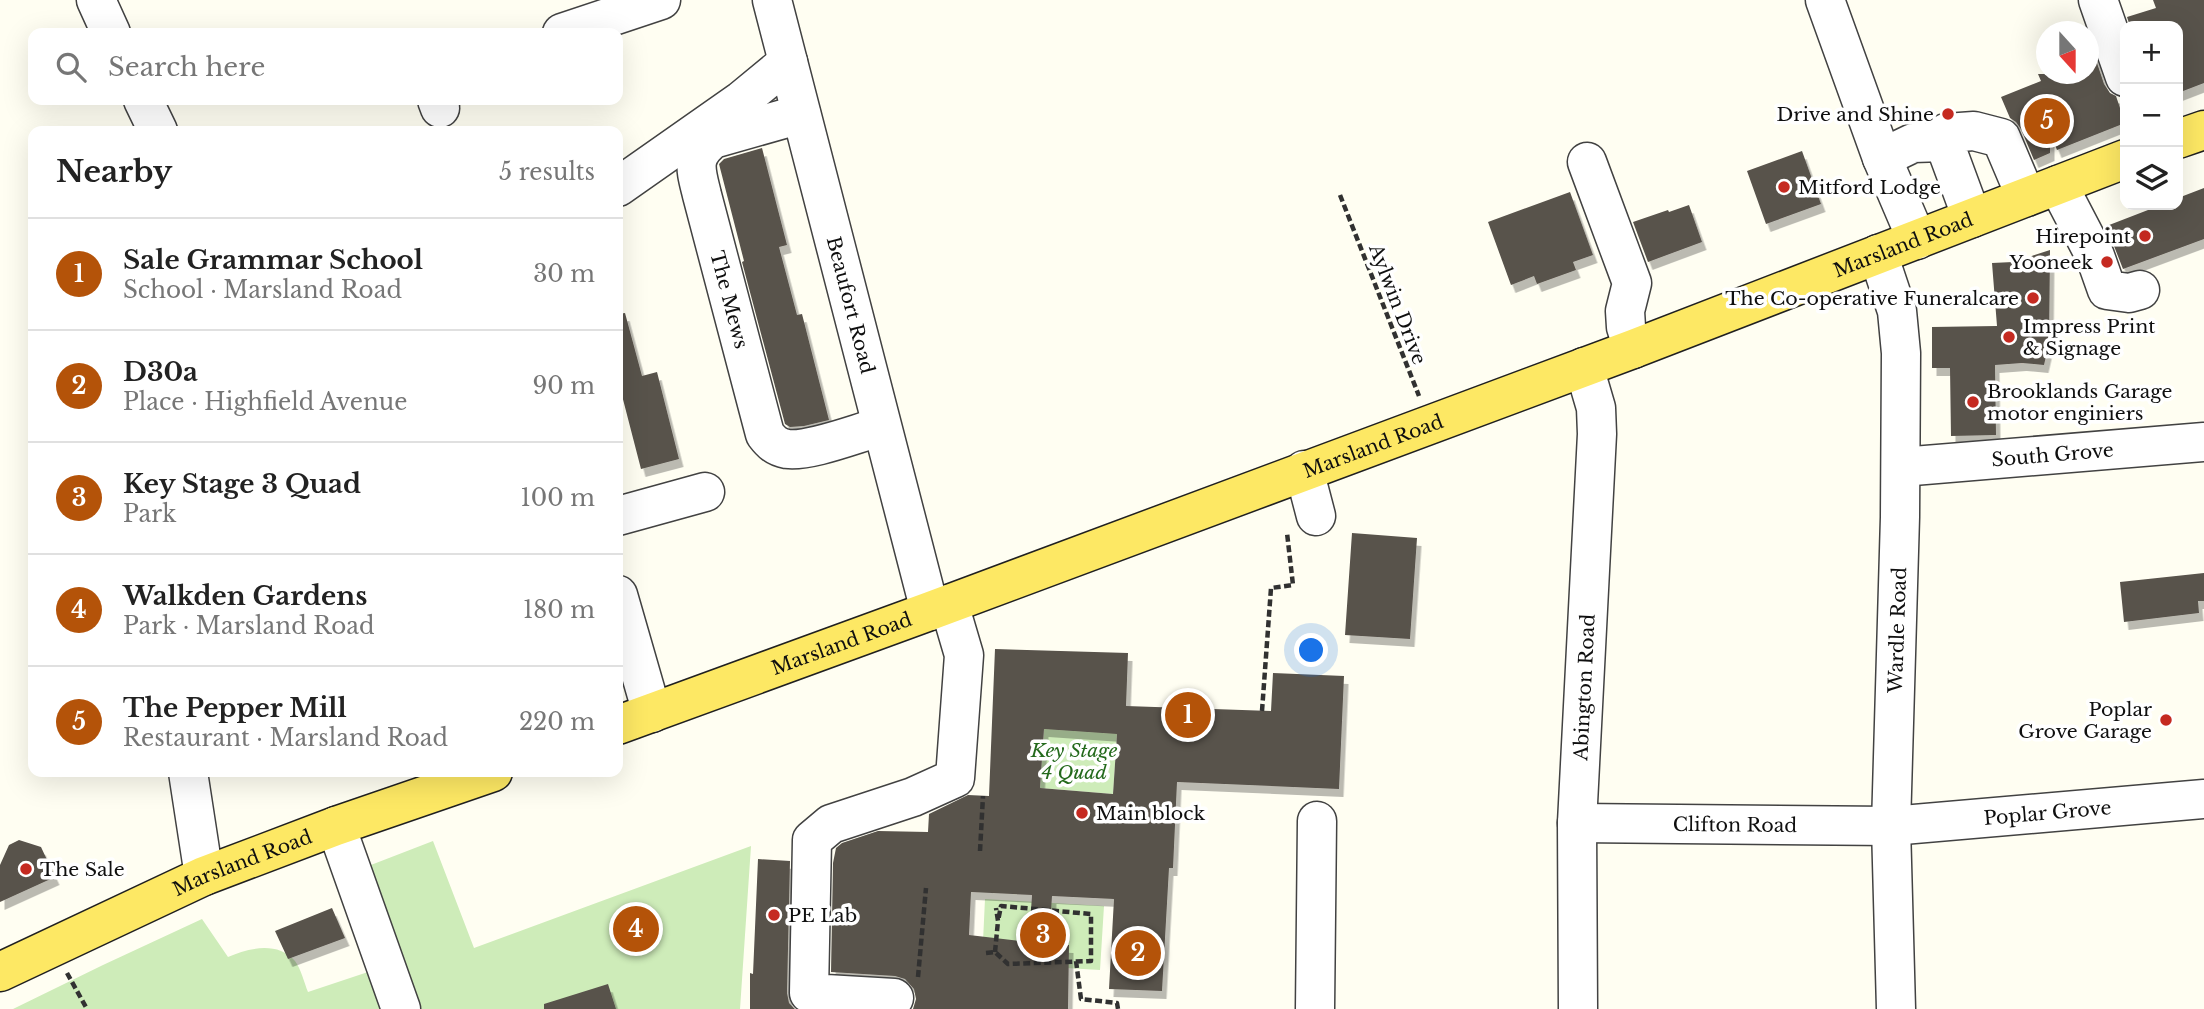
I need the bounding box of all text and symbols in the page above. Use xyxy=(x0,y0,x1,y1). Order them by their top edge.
north arrow xyxy=(2036,21,2099,84)
map controls xyxy=(2120,21,2183,210)
button: + xyxy=(2120,21,2183,84)
search box xyxy=(28,28,623,105)
icon: search xyxy=(52,48,90,86)
text: Search here xyxy=(108,51,265,83)
button: − xyxy=(2120,84,2183,147)
pin: 5 xyxy=(2024,95,2070,147)
place label: Drive and Shine xyxy=(1777,103,1934,126)
marker: Drive and Shine xyxy=(1940,106,1956,122)
button: layers xyxy=(2120,147,2183,210)
text: Nearby xyxy=(56,153,172,190)
text: 5 results xyxy=(499,158,595,186)
place label: Mitford Lodge xyxy=(1798,176,1941,199)
marker: Mitford Lodge xyxy=(1776,179,1792,195)
street label: Marsland Road xyxy=(1830,208,1977,282)
place label: Hirepoint xyxy=(2035,225,2132,248)
marker: Hirepoint xyxy=(2137,228,2153,244)
street label: Beaufort Road xyxy=(822,234,879,376)
street label: Aylwin Drive xyxy=(1364,240,1431,368)
text: Sale Grammar School xyxy=(123,244,423,276)
street label: The Mews xyxy=(705,248,753,351)
place label: Yooneek xyxy=(2009,251,2093,274)
marker: Yooneek xyxy=(2099,254,2115,270)
text: 1 xyxy=(74,260,84,288)
text: 30 m xyxy=(533,260,595,288)
text: School · Marsland Road xyxy=(123,276,402,304)
place label: The Co-operative Funeralcare xyxy=(1725,287,2019,310)
marker: The Co-operative Funeralcare xyxy=(2025,290,2041,306)
place label: Impress Print & Signage xyxy=(2023,315,2156,360)
marker: Impress Print & Signage xyxy=(2001,329,2017,345)
text: D30a xyxy=(123,356,198,388)
text: 2 xyxy=(72,372,86,400)
text: 90 m xyxy=(533,372,595,400)
place label: Brooklands Garage motor enginiers xyxy=(1987,380,2173,425)
text: Place · Highfield Avenue xyxy=(123,388,407,416)
marker: Brooklands Garage motor enginiers xyxy=(1965,394,1981,410)
street label: Marsland Road xyxy=(1300,410,1447,483)
street label: South Grove xyxy=(1990,438,2115,472)
text: Key Stage 3 Quad xyxy=(123,468,361,500)
text: 3 xyxy=(72,484,86,512)
text: 100 m xyxy=(521,484,595,512)
text: Park xyxy=(123,500,176,528)
street label: Wardle Road xyxy=(1884,567,1911,694)
text: Walkden Gardens xyxy=(123,580,367,612)
text: 4 xyxy=(71,596,87,624)
text: 180 m xyxy=(523,596,595,624)
street label: Marsland Road xyxy=(768,608,915,680)
text: Park · Marsland Road xyxy=(123,612,374,640)
street label: Abington Road xyxy=(1569,613,1600,762)
your location xyxy=(1294,633,1328,667)
pin: 1 xyxy=(1165,689,1211,741)
text: The Pepper Mill xyxy=(123,692,347,724)
place label: Poplar Grove Garage xyxy=(2018,698,2152,743)
text: 5 xyxy=(72,708,86,736)
text: 220 m xyxy=(519,708,595,736)
marker: Poplar Grove Garage xyxy=(2158,712,2174,728)
text: Restaurant · Marsland Road xyxy=(123,724,448,752)
park label: Key Stage 4 Quad xyxy=(1030,739,1118,784)
street label: Poplar Grove xyxy=(1983,796,2112,830)
place label: Main block xyxy=(1096,802,1205,825)
marker: Main block xyxy=(1074,805,1090,821)
street label: Clifton Road xyxy=(1673,813,1798,837)
street label: Marsland Road xyxy=(169,825,315,901)
place label: The Sale xyxy=(40,858,125,881)
marker: The Sale xyxy=(18,861,34,877)
pin: 4 xyxy=(613,903,659,955)
place label: PE Lab xyxy=(788,904,857,927)
marker: PE Lab xyxy=(766,907,782,923)
pin: 3 xyxy=(1020,909,1066,961)
pin: 2 xyxy=(1115,927,1161,979)

